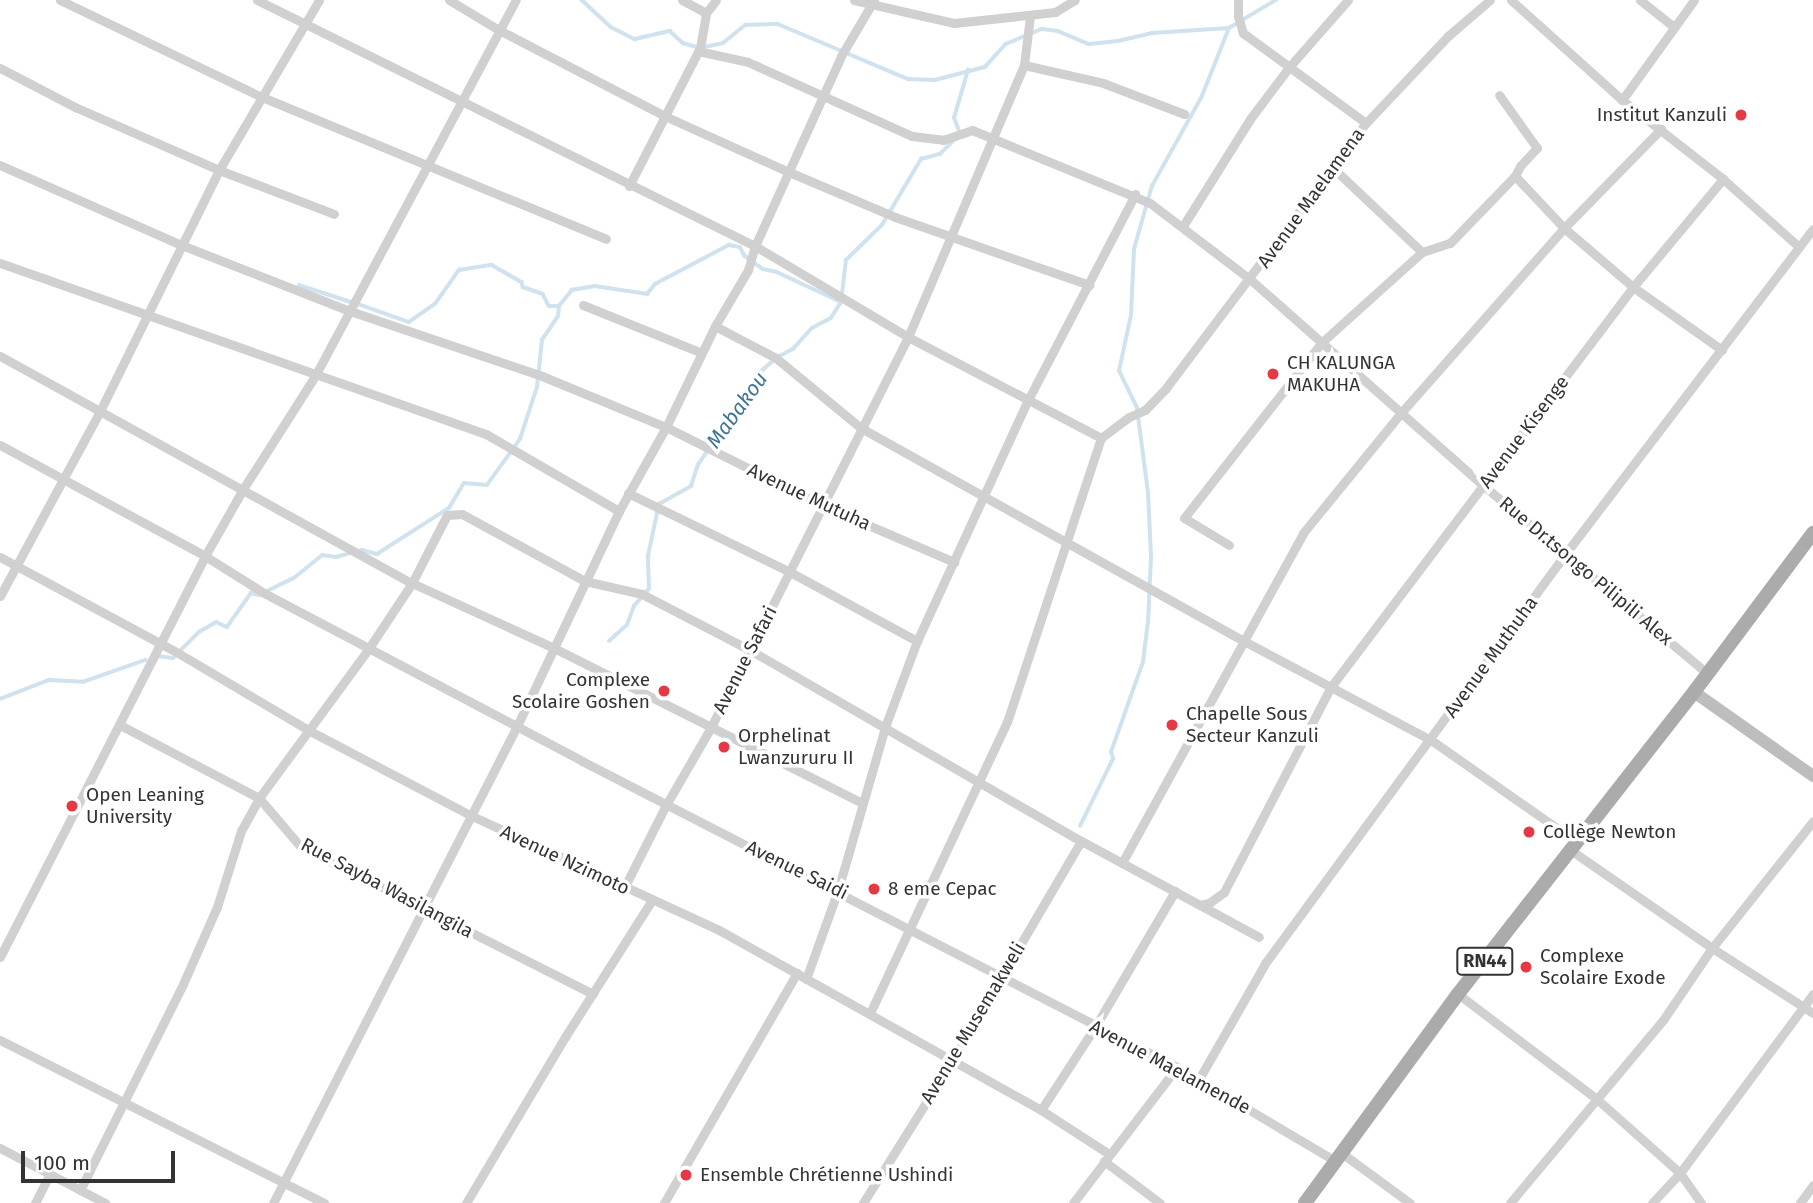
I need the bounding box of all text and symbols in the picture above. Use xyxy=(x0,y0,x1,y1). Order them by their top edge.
place label: Institut Kanzuli xyxy=(1597,104,1727,126)
marker: Institut Kanzuli xyxy=(1733,107,1749,123)
street label: Avenue Maelamena xyxy=(1253,124,1369,272)
place label: CH KALUNGA MAKUHA xyxy=(1287,352,1395,396)
marker: CH KALUNGA MAKUHA xyxy=(1265,366,1281,382)
water label: Mabakou xyxy=(701,367,773,453)
street label: Avenue Kisenge xyxy=(1474,371,1574,493)
street label: Avenue Mutuha xyxy=(744,458,874,536)
street label: Rue Dr.tsongo Pilipili Alex xyxy=(1495,492,1677,650)
street label: Avenue Muthuha xyxy=(1439,592,1543,722)
street label: Avenue Safari xyxy=(708,602,782,718)
place label: Complexe Scolaire Goshen xyxy=(512,669,650,713)
marker: Complexe Scolaire Goshen xyxy=(656,683,672,699)
place label: Chapelle Sous Secteur Kanzuli xyxy=(1186,703,1319,747)
marker: Chapelle Sous Secteur Kanzuli xyxy=(1164,717,1180,733)
place label: Orphelinat Lwanzururu II xyxy=(738,725,854,769)
marker: Orphelinat Lwanzururu II xyxy=(716,739,732,755)
place label: Open Leaning University xyxy=(86,784,204,828)
marker: Open Leaning University xyxy=(64,798,80,814)
street label: Avenue Nzimoto xyxy=(497,820,633,900)
place label: Collège Newton xyxy=(1543,821,1676,843)
marker: Collège Newton xyxy=(1521,824,1537,840)
street label: Rue Sayba Wasilangila xyxy=(297,833,477,943)
street label: Avenue Saidi xyxy=(742,835,852,905)
place label: 8 eme Cepac xyxy=(888,878,997,900)
marker: 8 eme Cepac xyxy=(866,881,882,897)
street label: Avenue Musemakweli xyxy=(916,938,1030,1108)
place label: Complexe Scolaire Exode xyxy=(1540,945,1665,989)
road number: RN44 xyxy=(1455,946,1515,976)
marker: Complexe Scolaire Exode xyxy=(1518,959,1534,975)
street label: Avenue Maelamende xyxy=(1086,1015,1254,1119)
scale bar xyxy=(24,1136,178,1180)
text: 100 m xyxy=(34,1150,90,1176)
place label: Ensemble Chrétienne Ushindi xyxy=(700,1164,953,1186)
marker: Ensemble Chrétienne Ushindi xyxy=(678,1167,694,1183)

